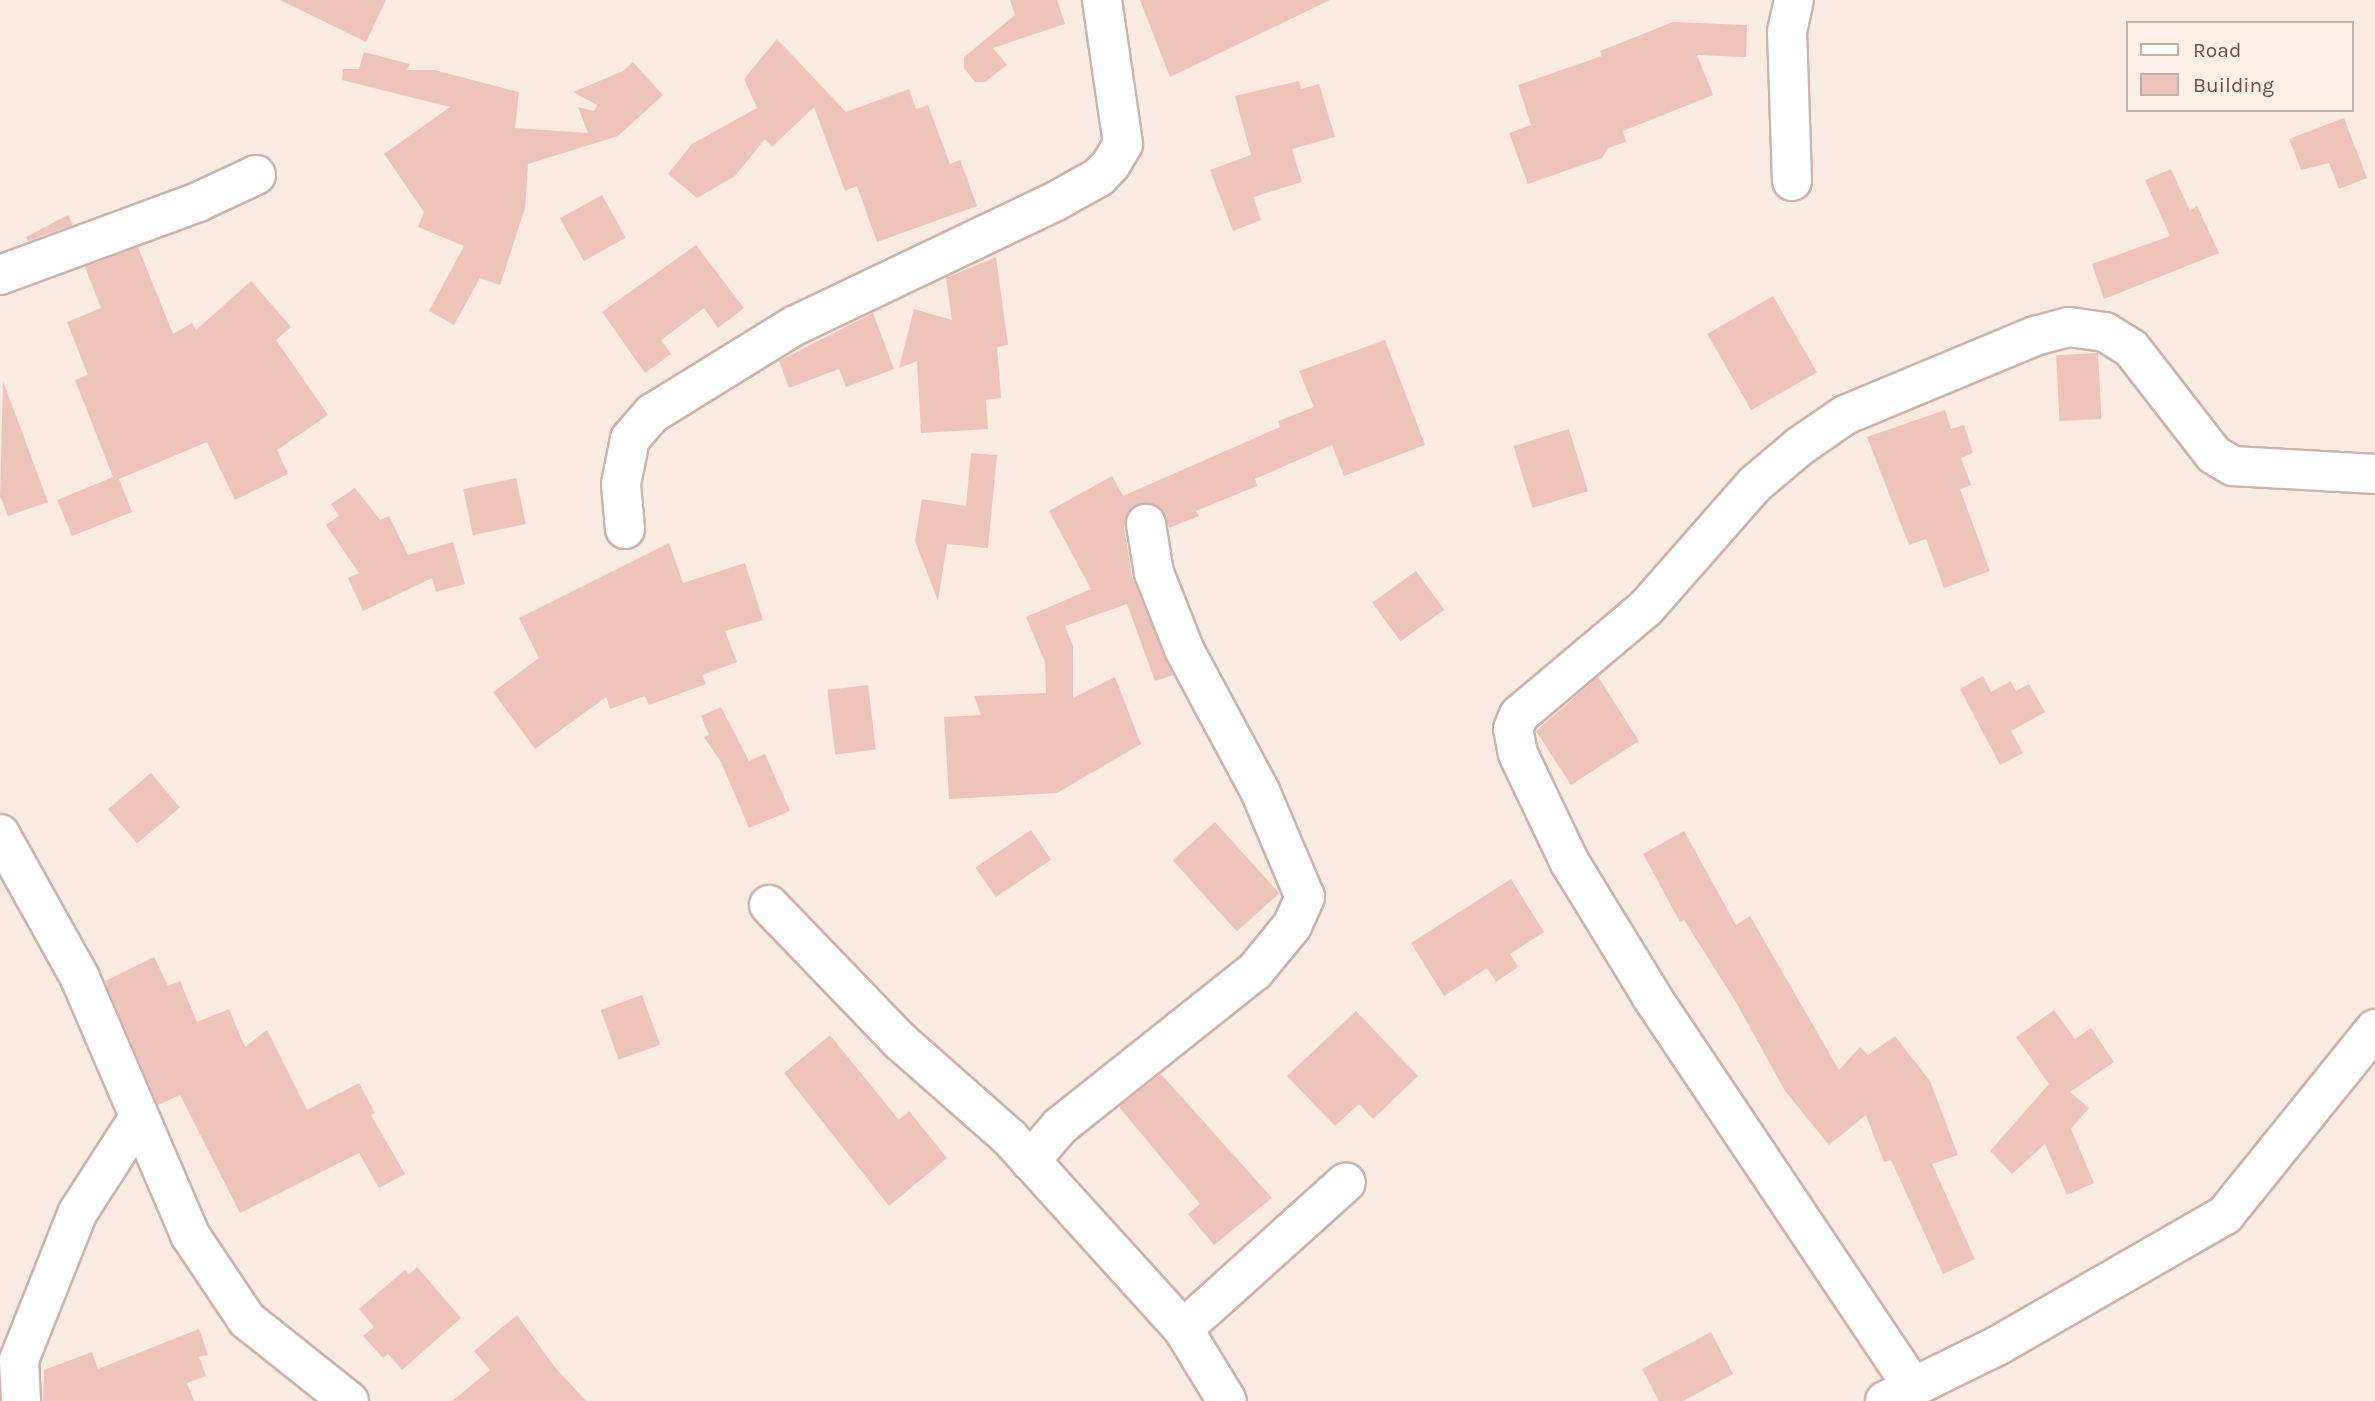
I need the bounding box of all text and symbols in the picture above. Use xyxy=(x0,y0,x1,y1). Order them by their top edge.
legend xyxy=(2126,21,2354,112)
text: Road xyxy=(2193,38,2241,62)
text: Building xyxy=(2193,73,2274,97)

